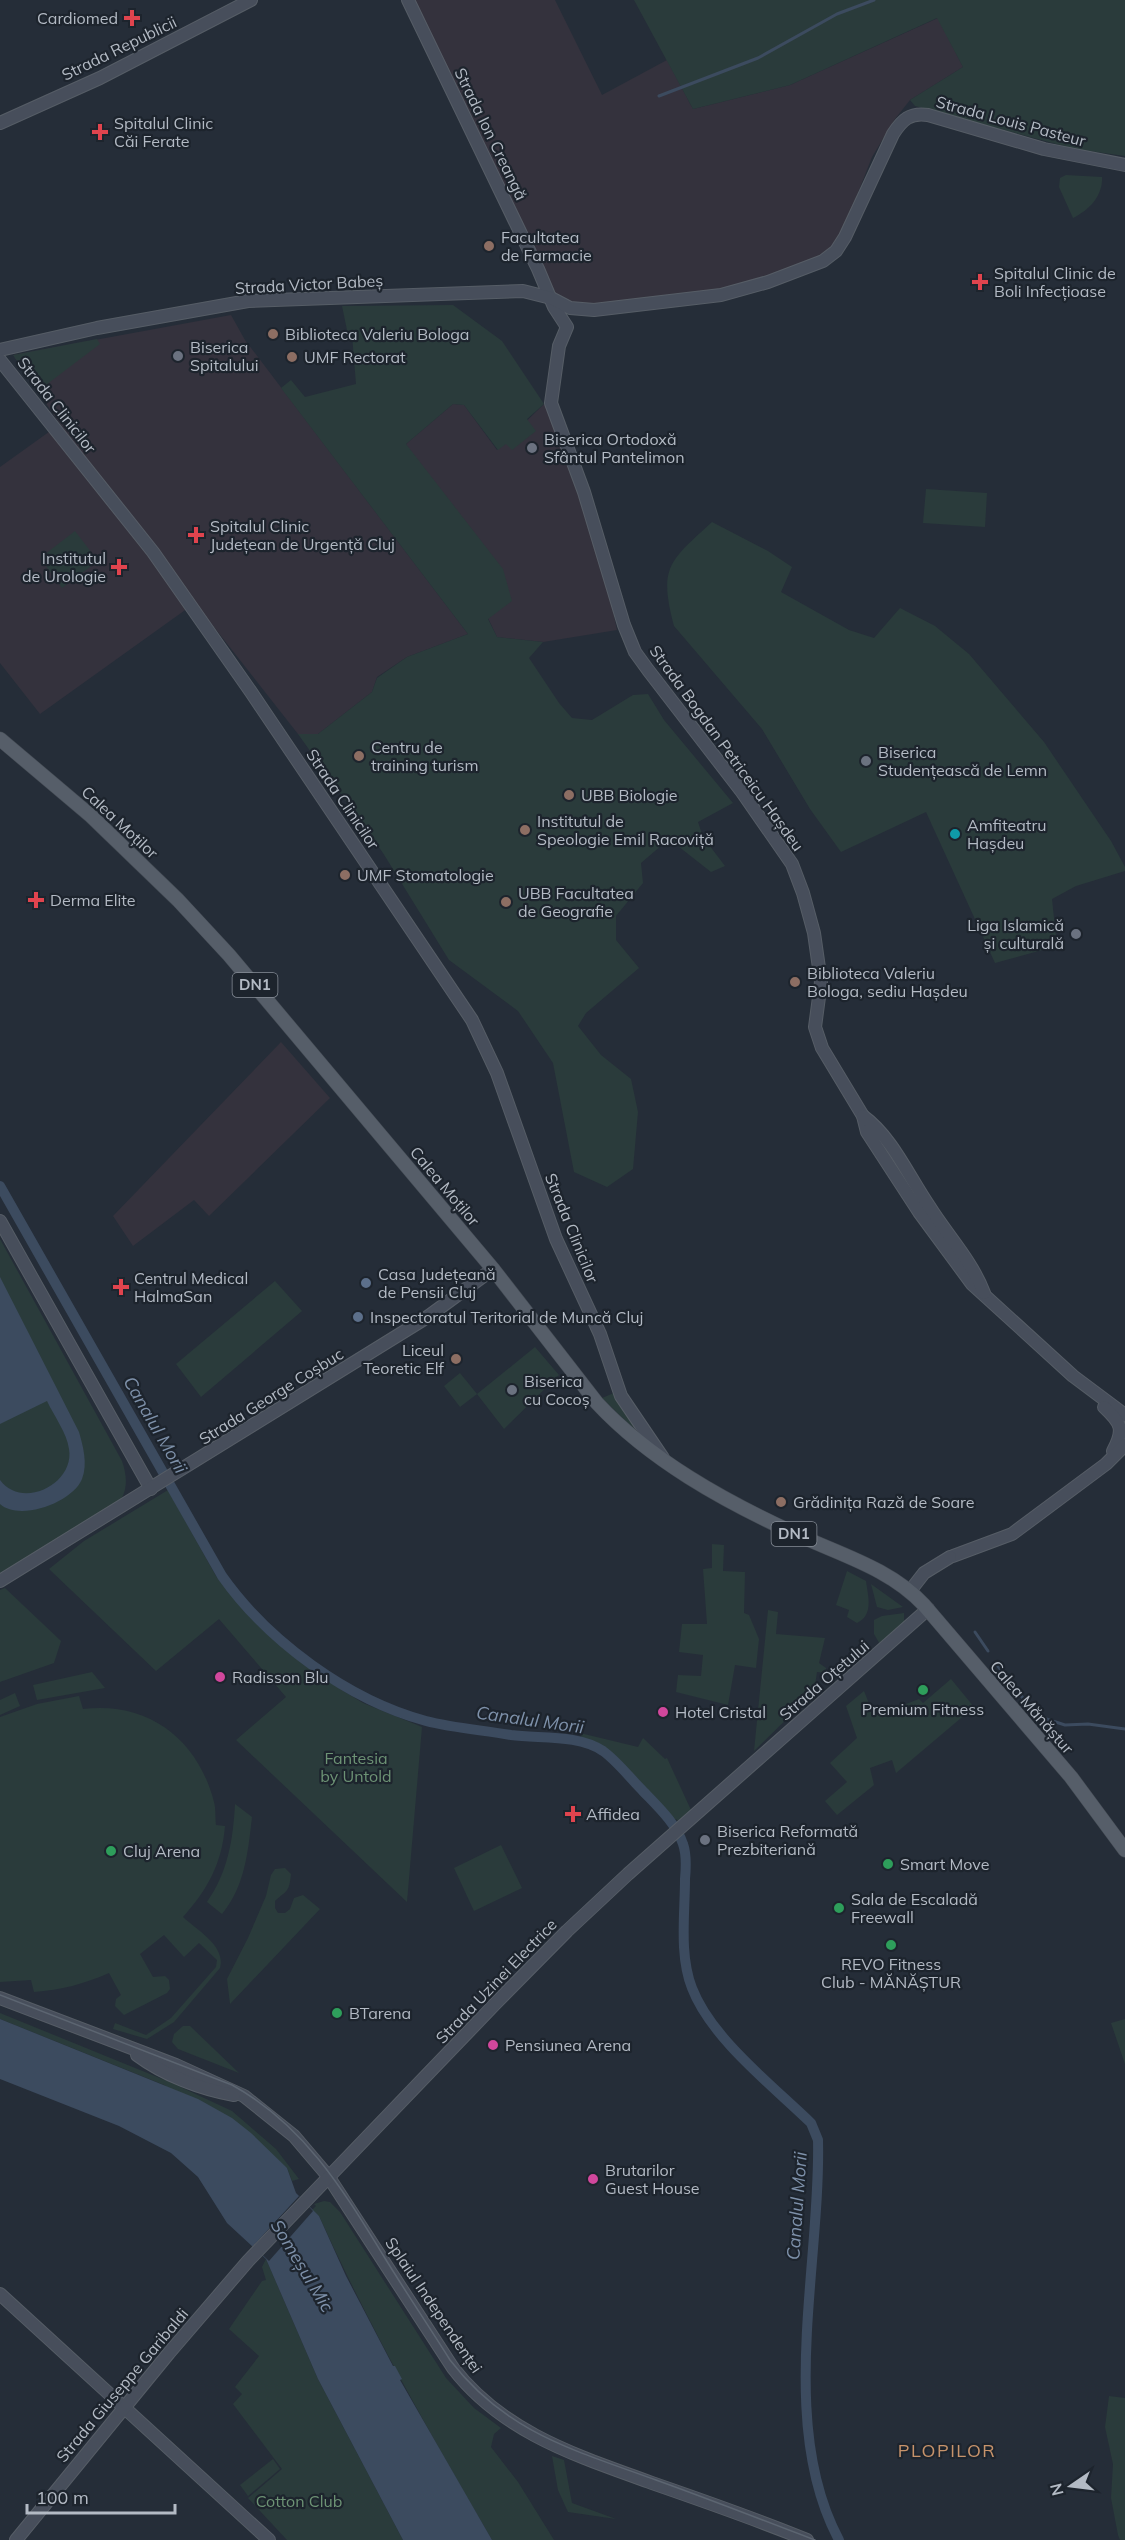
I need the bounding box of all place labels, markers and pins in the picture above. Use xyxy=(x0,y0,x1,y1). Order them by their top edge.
place label: Cardiomed xyxy=(37,8,118,28)
marker: Cardiomed xyxy=(123,9,141,27)
place label: Spitalul Clinic Căi Ferate xyxy=(114,113,213,151)
marker: Spitalul Clinic Căi Ferate xyxy=(91,123,109,141)
place label: Facultatea de Farmacie xyxy=(501,227,592,265)
marker: Facultatea de Farmacie xyxy=(482,239,496,253)
place label: Spitalul Clinic de Boli Infecțioase xyxy=(994,263,1116,301)
marker: Spitalul Clinic de Boli Infecțioase xyxy=(971,273,989,291)
place label: Biblioteca Valeriu Bologa xyxy=(285,324,469,344)
marker: Biblioteca Valeriu Bologa xyxy=(266,327,280,341)
place label: Biserica Spitalului xyxy=(190,337,258,375)
place label: UMF Rectorat xyxy=(304,347,406,367)
marker: Biserica Spitalului xyxy=(171,349,185,363)
marker: UMF Rectorat xyxy=(285,350,299,364)
place label: Biserica Ortodoxă Sfântul Pantelimon xyxy=(544,429,685,467)
marker: Biserica Ortodoxă Sfântul Pantelimon xyxy=(525,441,539,455)
place label: Spitalul Clinic Județean de Urgență Cluj xyxy=(210,516,395,554)
marker: Spitalul Clinic Județean de Urgență Cluj xyxy=(187,526,205,544)
place label: Institutul de Urologie xyxy=(22,548,106,586)
marker: Institutul de Urologie xyxy=(110,558,128,576)
place label: Centru de training turism xyxy=(371,737,479,775)
place label: Biserica Studențească de Lemn xyxy=(878,742,1047,780)
marker: Centru de training turism xyxy=(352,749,366,763)
marker: Biserica Studențească de Lemn xyxy=(859,754,873,768)
place label: UBB Biologie xyxy=(581,785,678,805)
marker: UBB Biologie xyxy=(562,788,576,802)
place label: Institutul de Speologie Emil Racoviță xyxy=(537,811,714,849)
place label: Amfiteatru Hașdeu xyxy=(967,815,1046,853)
marker: Institutul de Speologie Emil Racoviță xyxy=(518,823,532,837)
marker: Amfiteatru Hașdeu xyxy=(948,827,962,841)
place label: UMF Stomatologie xyxy=(357,865,494,885)
marker: UMF Stomatologie xyxy=(338,868,352,882)
place label: UBB Facultatea de Geografie xyxy=(518,883,634,921)
place label: Derma Elite xyxy=(50,890,136,910)
marker: Derma Elite xyxy=(27,891,45,909)
marker: UBB Facultatea de Geografie xyxy=(499,895,513,909)
place label: Liga Islamică și culturală xyxy=(967,915,1064,953)
marker: Liga Islamică și culturală xyxy=(1069,927,1083,941)
place label: Biblioteca Valeriu Bologa, sediu Hașdeu xyxy=(807,963,968,1001)
marker: Biblioteca Valeriu Bologa, sediu Hașdeu xyxy=(788,975,802,989)
place label: Casa Județeană de Pensii Cluj xyxy=(378,1264,496,1302)
place label: Centrul Medical HalmaSan xyxy=(134,1268,248,1306)
marker: Casa Județeană de Pensii Cluj xyxy=(359,1276,373,1290)
marker: Centrul Medical HalmaSan xyxy=(112,1278,130,1296)
place label: Inspectoratul Teritorial de Muncă Cluj xyxy=(370,1307,643,1327)
marker: Inspectoratul Teritorial de Muncă Cluj xyxy=(351,1310,365,1324)
place label: Liceul Teoretic Elf xyxy=(363,1340,445,1378)
marker: Liceul Teoretic Elf xyxy=(449,1352,463,1366)
place label: Biserica cu Cocoș xyxy=(524,1371,590,1409)
marker: Biserica cu Cocoș xyxy=(505,1383,519,1397)
place label: Grădinița Rază de Soare xyxy=(793,1492,974,1512)
marker: Grădinița Rază de Soare xyxy=(774,1495,788,1509)
place label: Radisson Blu xyxy=(232,1667,329,1687)
marker: Radisson Blu xyxy=(213,1670,227,1684)
marker: Premium Fitness xyxy=(916,1683,930,1697)
place label: Premium Fitness xyxy=(862,1699,984,1719)
place label: Hotel Cristal xyxy=(675,1702,766,1722)
marker: Hotel Cristal xyxy=(656,1705,670,1719)
place label: Affidea xyxy=(586,1804,640,1824)
marker: Affidea xyxy=(564,1805,582,1823)
place label: Biserica Reformată Prezbiteriană xyxy=(717,1821,858,1859)
marker: Biserica Reformată Prezbiteriană xyxy=(698,1833,712,1847)
place label: Cluj Arena xyxy=(123,1841,200,1861)
marker: Cluj Arena xyxy=(104,1844,118,1858)
place label: Smart Move xyxy=(900,1854,989,1874)
marker: Smart Move xyxy=(881,1857,895,1871)
place label: Sala de Escaladă Freewall xyxy=(851,1889,978,1927)
marker: Sala de Escaladă Freewall xyxy=(832,1901,846,1915)
marker: REVO Fitness Club - MĂNĂȘTUR xyxy=(884,1938,898,1952)
place label: REVO Fitness Club - MĂNĂȘTUR xyxy=(821,1954,961,1992)
place label: BTarena xyxy=(349,2003,411,2023)
marker: BTarena xyxy=(330,2006,344,2020)
place label: Pensiunea Arena xyxy=(505,2035,631,2055)
marker: Pensiunea Arena xyxy=(486,2038,500,2052)
place label: Brutarilor Guest House xyxy=(605,2160,700,2198)
marker: Brutarilor Guest House xyxy=(586,2172,600,2186)

